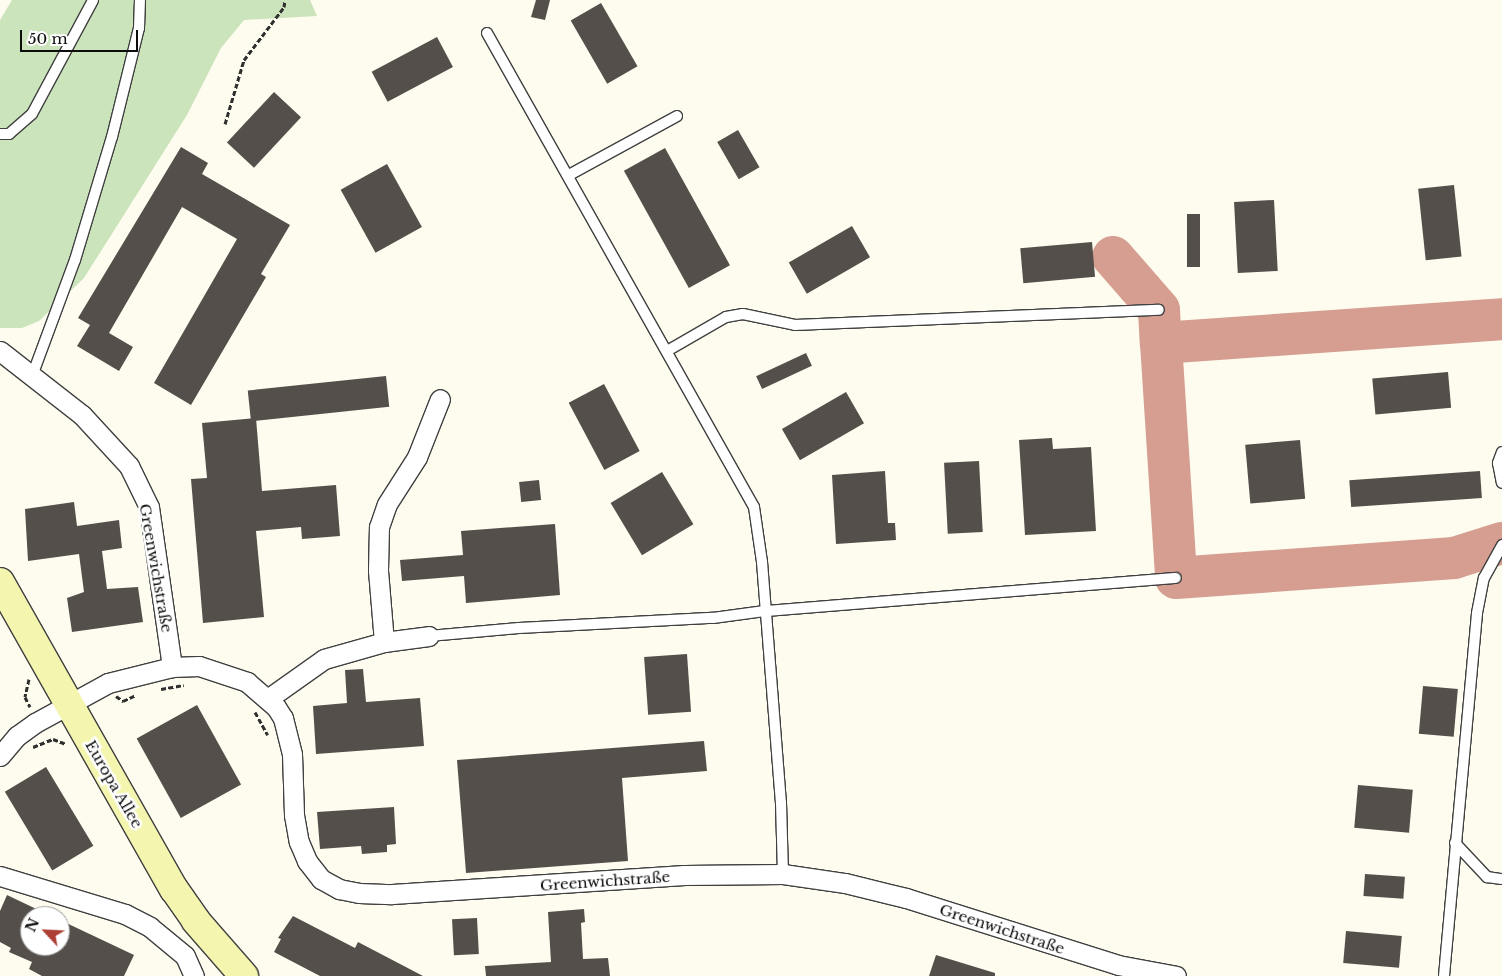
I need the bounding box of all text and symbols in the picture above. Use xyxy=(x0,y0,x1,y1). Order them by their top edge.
scale bar xyxy=(22,20,140,52)
text: 50 m xyxy=(28,29,68,48)
street label: Greenwichstraße xyxy=(136,502,176,634)
street label: Europa Allee xyxy=(81,737,147,831)
street label: Greenwichstraße xyxy=(539,867,671,895)
street label: Greenwichstraße xyxy=(937,900,1067,958)
north arrow xyxy=(20,906,70,956)
text: N xyxy=(21,915,43,935)

